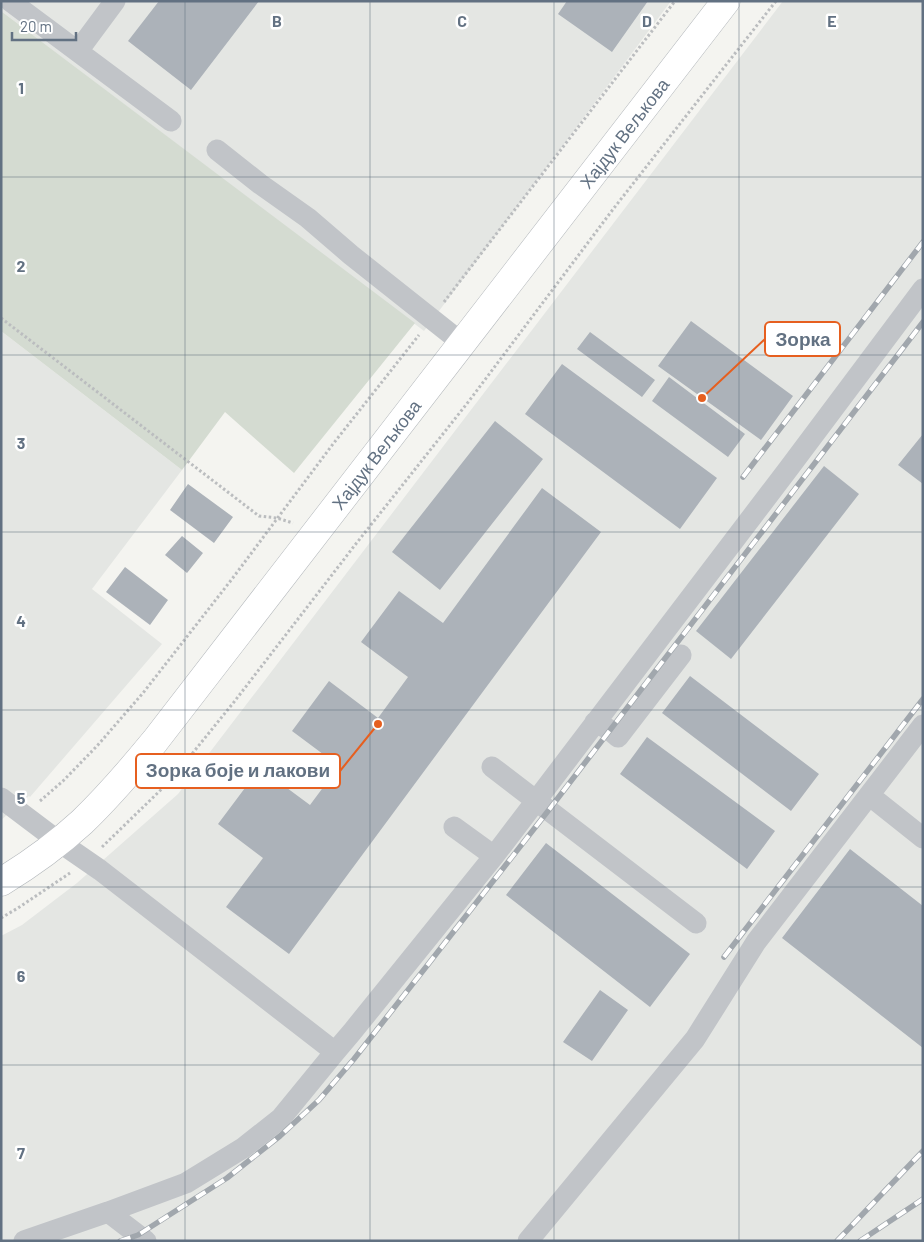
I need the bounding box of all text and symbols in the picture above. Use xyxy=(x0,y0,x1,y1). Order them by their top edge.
scale bar xyxy=(12,10,76,42)
text: B xyxy=(272,11,282,30)
text: C xyxy=(457,11,467,30)
text: D xyxy=(642,11,652,30)
text: E xyxy=(827,11,837,30)
text: 20 m xyxy=(20,17,52,35)
street label: Хајдук Вељкова xyxy=(575,73,674,192)
text: 1 xyxy=(18,78,24,97)
text: 2 xyxy=(17,256,26,275)
callout: Зорка xyxy=(765,322,840,356)
text: Зорка xyxy=(775,327,831,350)
street label: Хајдук Вељкова xyxy=(327,394,426,514)
text: 3 xyxy=(17,433,25,452)
text: 4 xyxy=(16,611,26,630)
callout: Зорка боје и лакови xyxy=(136,754,340,788)
text: Зорка боје и лакови xyxy=(146,758,330,781)
text: 5 xyxy=(17,788,26,807)
text: 6 xyxy=(17,966,26,985)
text: 7 xyxy=(17,1143,25,1162)

